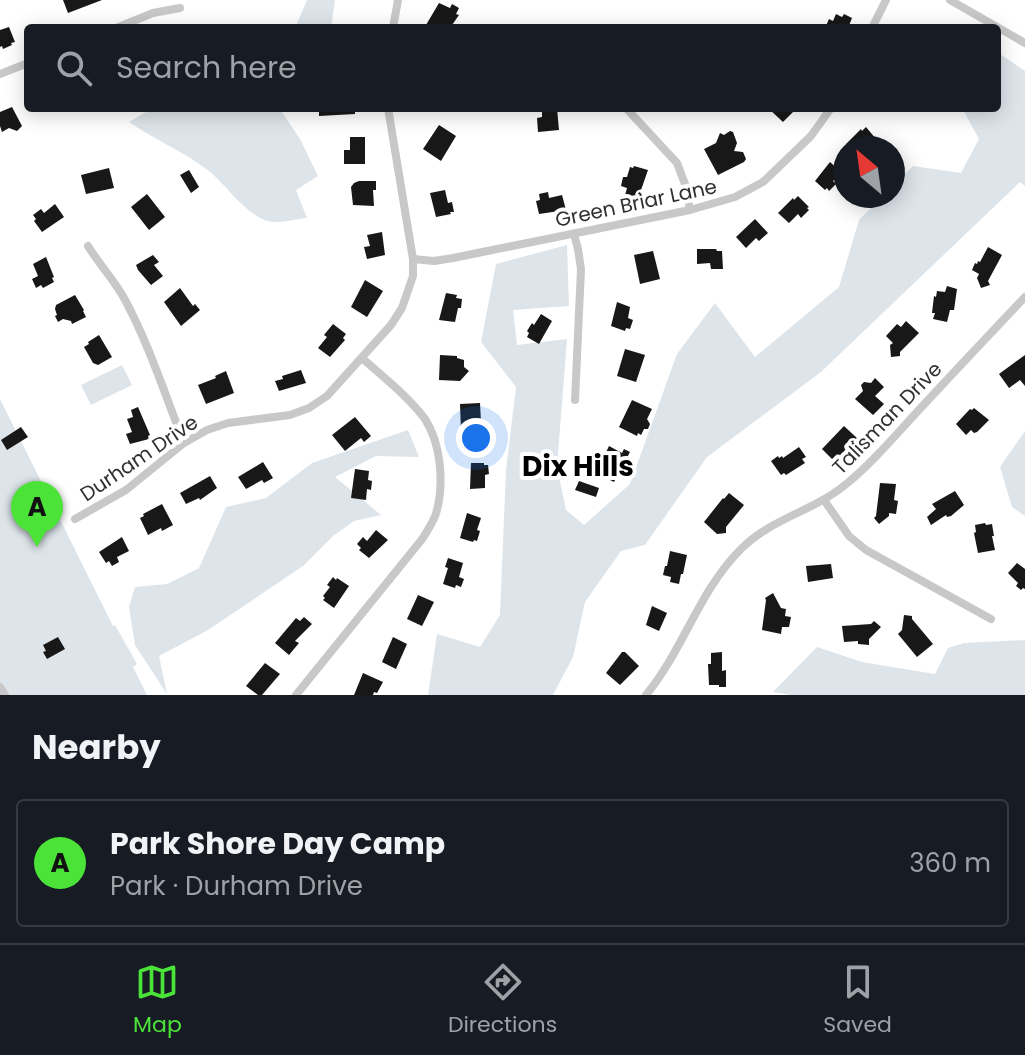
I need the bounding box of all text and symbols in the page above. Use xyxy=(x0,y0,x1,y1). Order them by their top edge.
search box xyxy=(24,24,1001,112)
icon: search xyxy=(52,46,96,90)
text: Search here xyxy=(116,46,297,89)
north arrow xyxy=(833,136,905,208)
street label: Green Briar Lane xyxy=(553,172,719,234)
street label: Talisman Drive xyxy=(826,355,948,481)
street label: Durham Drive xyxy=(74,408,204,508)
your location xyxy=(456,418,496,458)
district label: Dix Hills xyxy=(522,447,634,486)
pin: A xyxy=(11,481,63,547)
text: Nearby xyxy=(32,723,161,771)
text: Park Shore Day Camp xyxy=(110,822,445,865)
text: A xyxy=(50,845,70,881)
text: 360 m xyxy=(909,845,991,881)
text: Park · Durham Drive xyxy=(110,868,363,904)
tab: Map xyxy=(133,960,182,1041)
tab: Directions xyxy=(448,960,557,1041)
tab: Saved xyxy=(823,960,892,1041)

